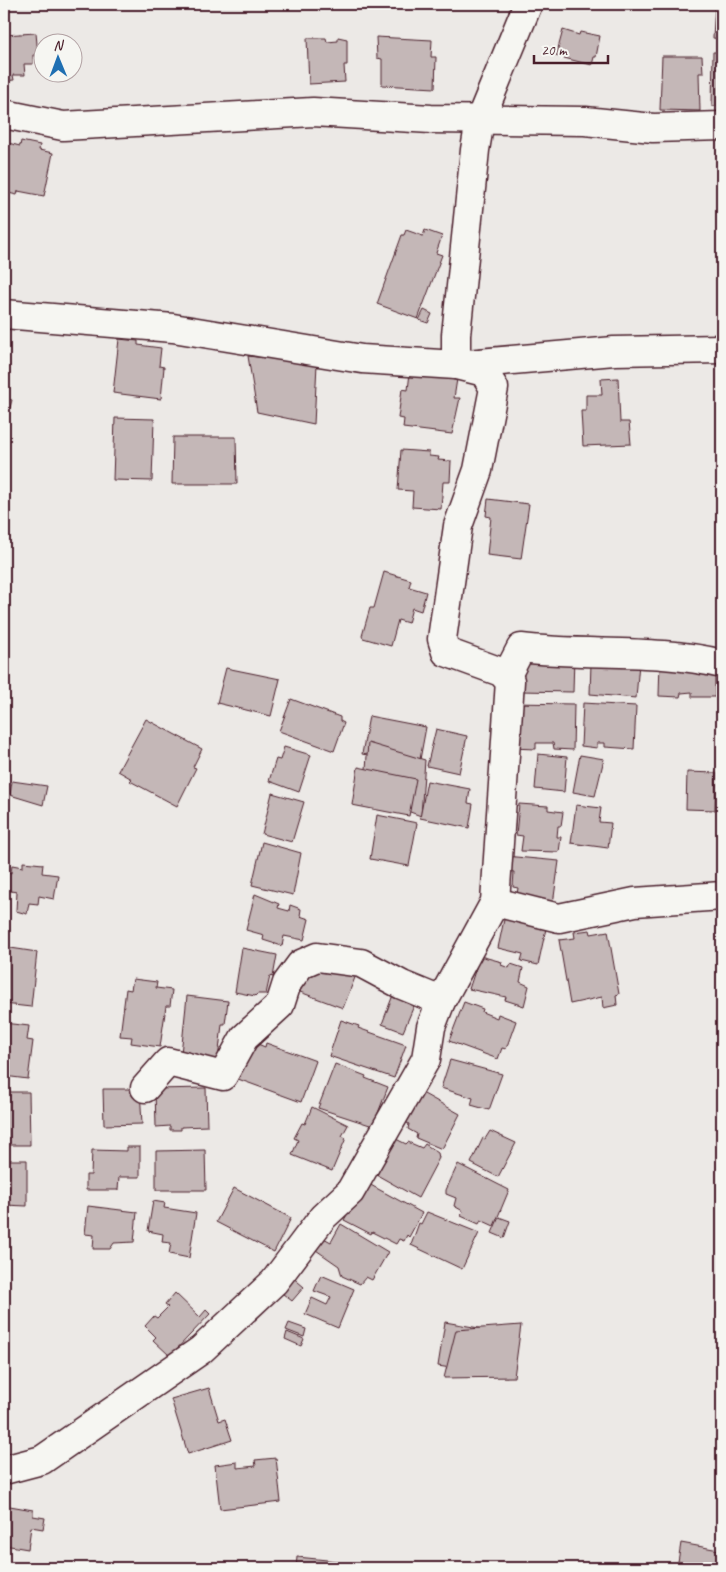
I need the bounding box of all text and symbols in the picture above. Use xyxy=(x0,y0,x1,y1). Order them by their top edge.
north arrow xyxy=(32,32,82,82)
scale bar xyxy=(534,32,607,64)
text: N xyxy=(53,37,65,54)
text: 20 m xyxy=(541,41,568,60)

